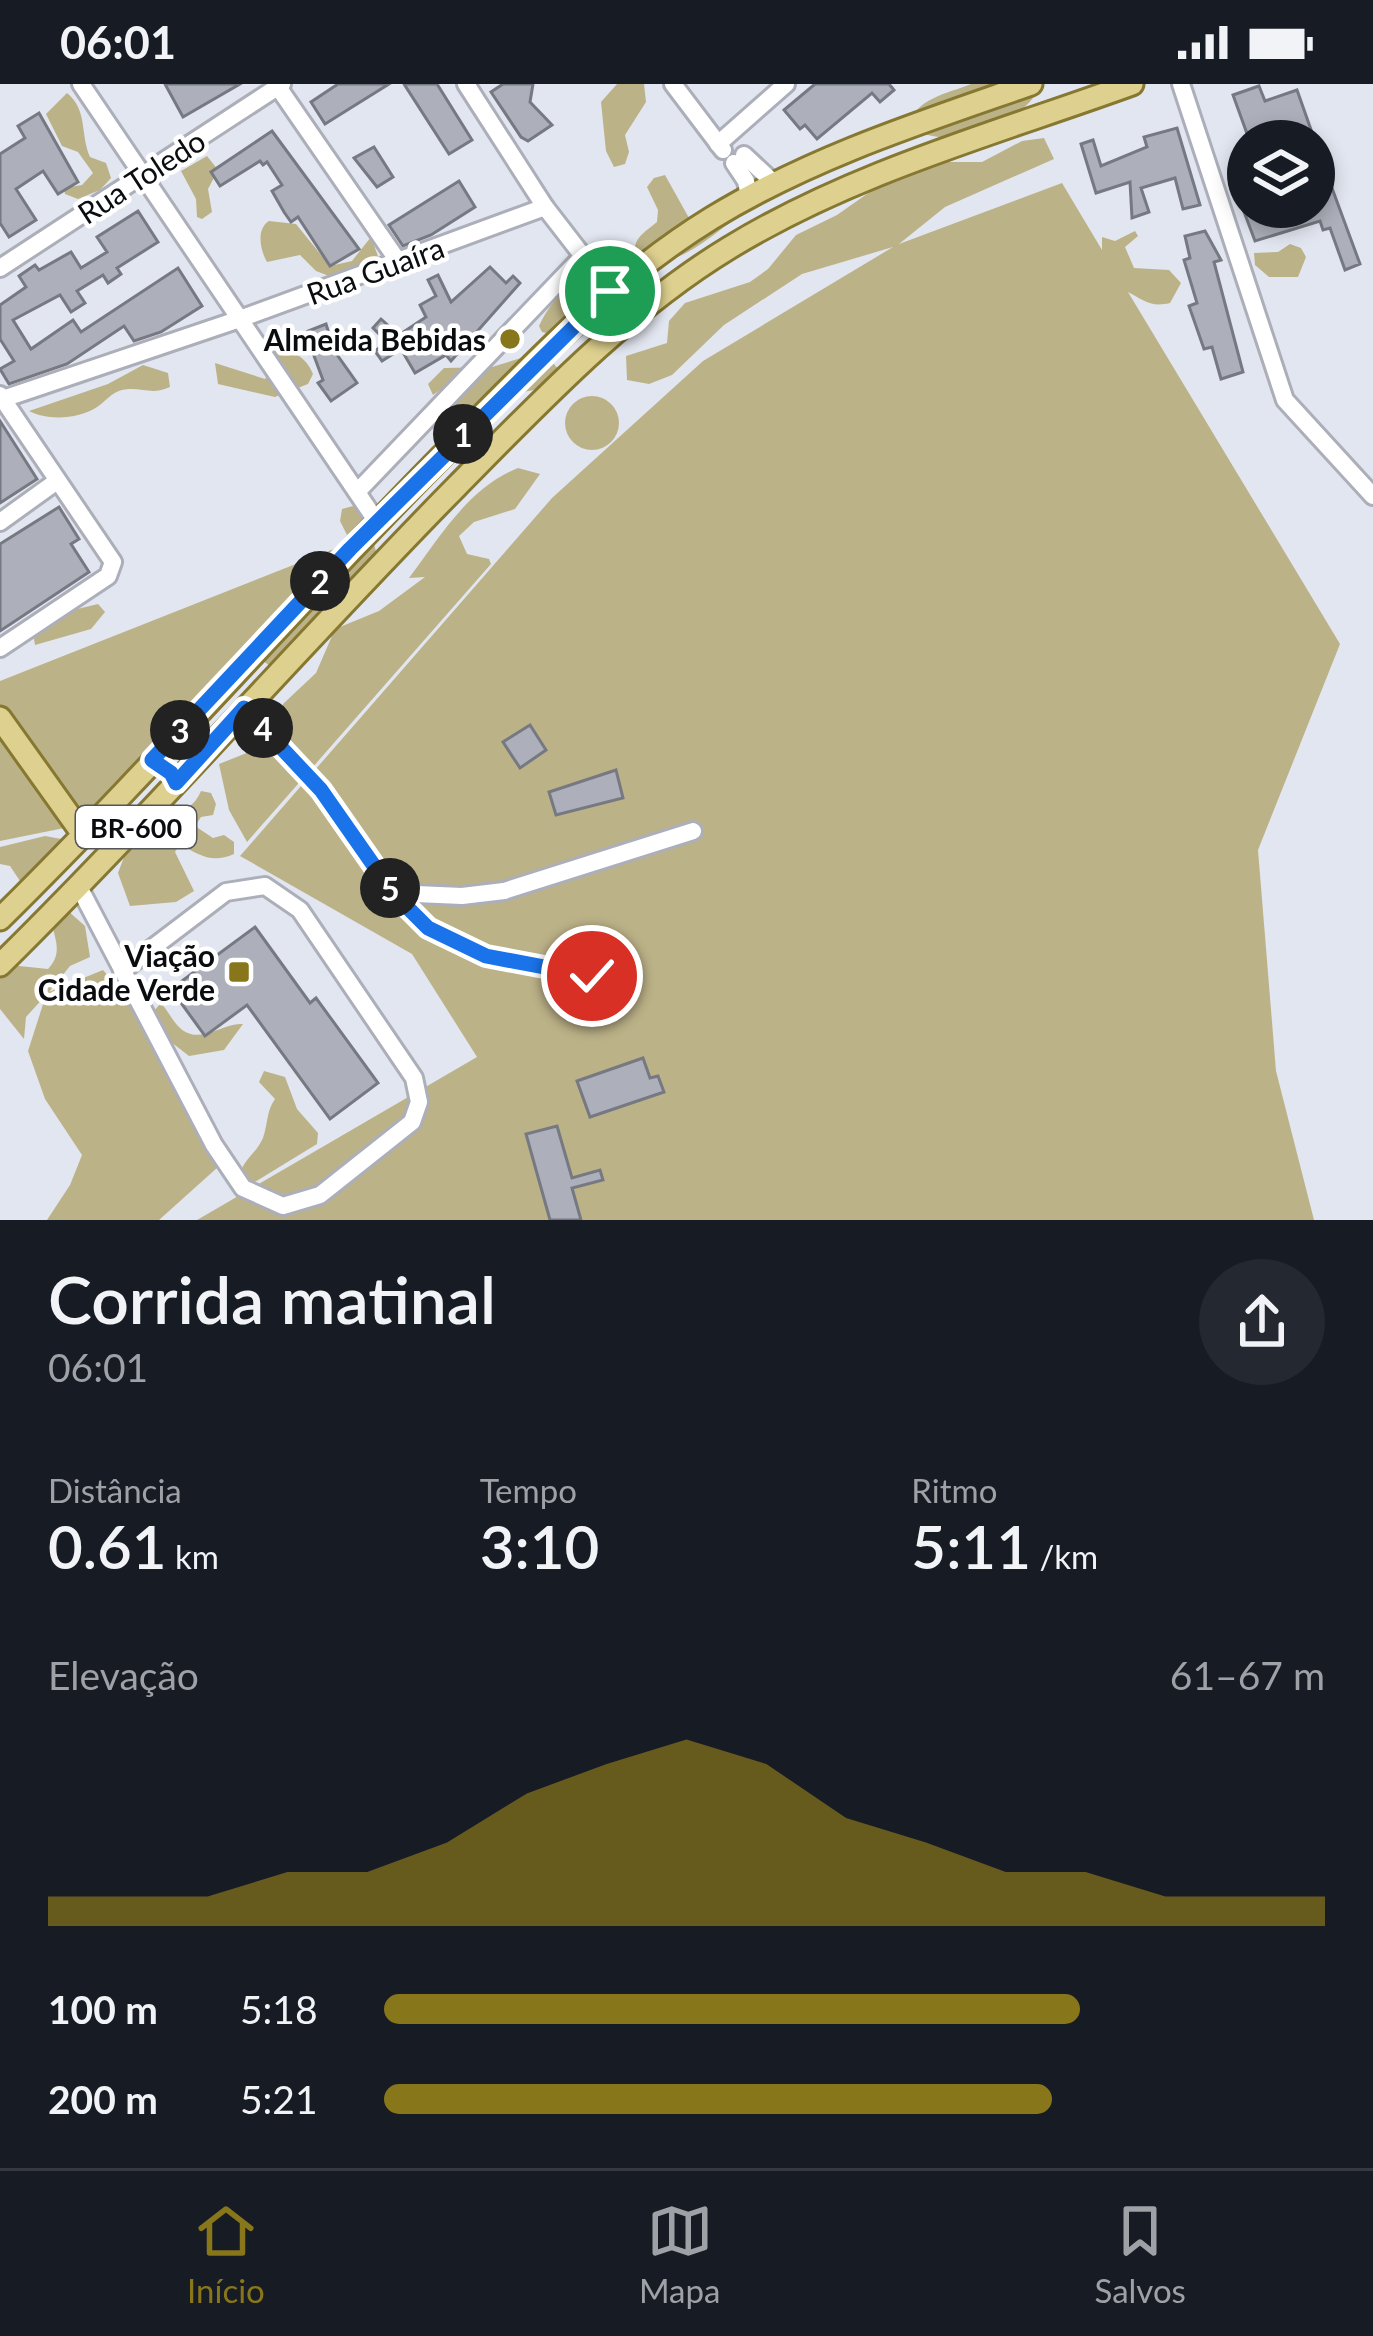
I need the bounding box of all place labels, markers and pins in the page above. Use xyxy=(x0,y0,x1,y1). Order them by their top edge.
pin xyxy=(559,240,661,342)
place label: Almeida Bebidas xyxy=(263,321,486,357)
marker: Almeida Bebidas xyxy=(497,326,523,352)
pin: 1 xyxy=(433,404,493,464)
pin: 2 xyxy=(290,551,350,611)
pin: 4 xyxy=(233,698,293,758)
pin: 3 xyxy=(150,700,210,760)
pin: 5 xyxy=(360,858,420,918)
pin xyxy=(541,925,643,1027)
place label: Viação Cidade Verde xyxy=(38,937,215,1007)
marker: Viação Cidade Verde xyxy=(226,959,252,985)

